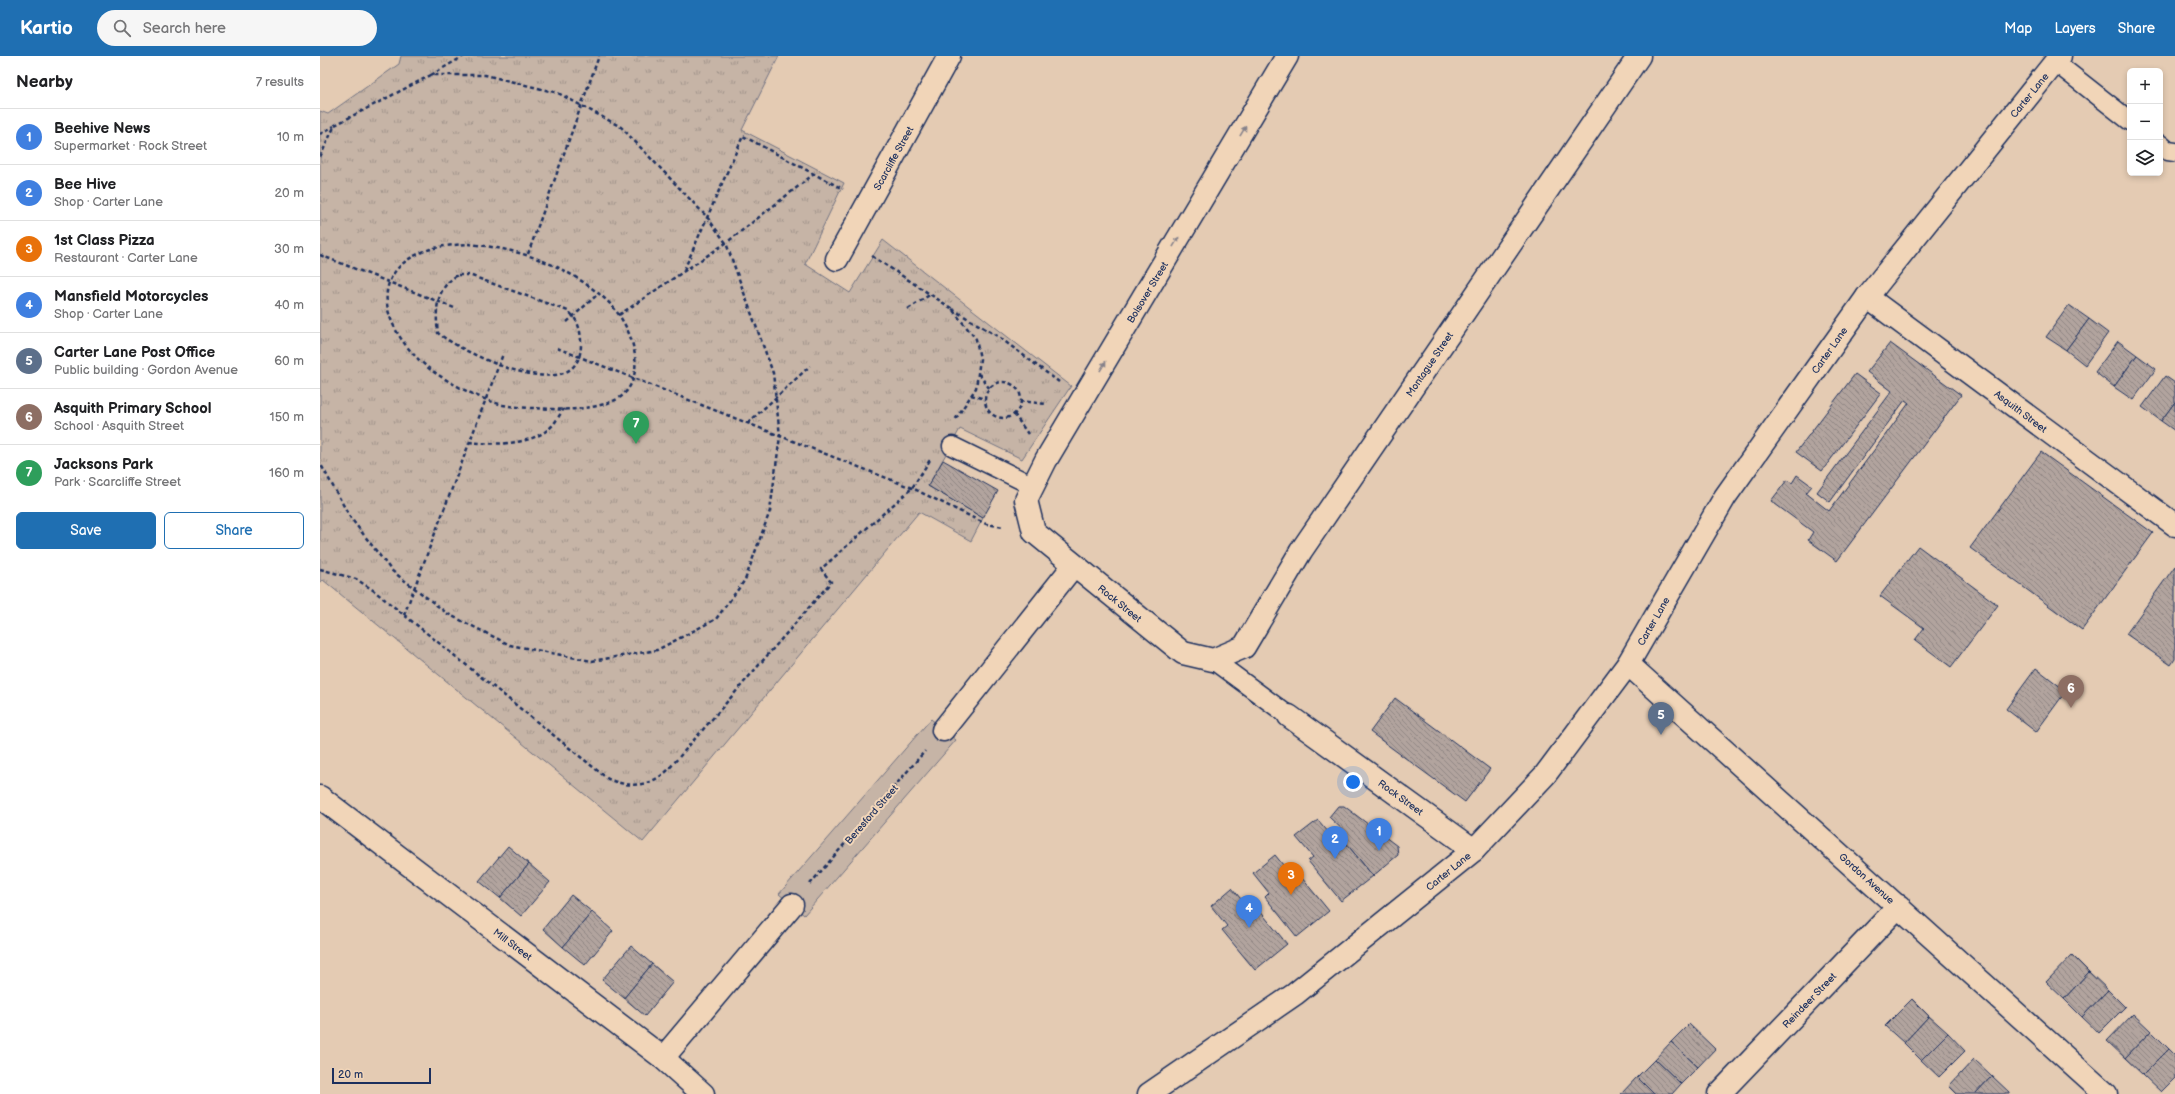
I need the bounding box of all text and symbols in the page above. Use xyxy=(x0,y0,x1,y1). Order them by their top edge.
search box xyxy=(97,10,377,46)
text: Kartio xyxy=(20,17,73,40)
icon: search xyxy=(111,17,133,39)
text: Search here xyxy=(143,19,226,38)
text: Map xyxy=(2004,20,2032,37)
text: Layers xyxy=(2054,20,2096,37)
text: Share xyxy=(2118,20,2155,37)
map controls xyxy=(2127,68,2163,176)
button: + xyxy=(2127,68,2163,104)
street label: Carter Lane xyxy=(2008,71,2052,120)
text: Nearby xyxy=(16,72,73,92)
text: 7 results xyxy=(256,74,304,90)
button: − xyxy=(2127,104,2163,140)
text: Beehive News xyxy=(54,119,150,138)
street label: Scarcliffe Street xyxy=(871,124,916,193)
one-way arrow xyxy=(1239,125,1246,137)
text: 1 xyxy=(26,129,32,145)
text: 10 m xyxy=(277,129,304,145)
text: Supermarket · Rock Street xyxy=(54,138,207,154)
button: layers xyxy=(2127,140,2163,176)
text: Bee Hive xyxy=(54,175,116,194)
text: 2 xyxy=(25,185,33,201)
text: 20 m xyxy=(274,185,304,201)
text: Shop · Carter Lane xyxy=(54,194,163,210)
text: 1st Class Pizza xyxy=(54,231,155,250)
one-way arrow xyxy=(1173,236,1180,248)
text: 3 xyxy=(25,241,33,257)
text: 30 m xyxy=(274,241,304,257)
text: Restaurant · Carter Lane xyxy=(54,250,198,266)
street label: Bolsover Street xyxy=(1125,260,1171,325)
text: Mansfield Motorcycles xyxy=(54,287,208,306)
text: 4 xyxy=(25,297,33,313)
text: 40 m xyxy=(274,297,304,313)
text: Shop · Carter Lane xyxy=(54,306,163,322)
street label: Carter Lane xyxy=(1809,325,1850,376)
street label: Montague Street xyxy=(1404,330,1456,399)
text: Carter Lane Post Office xyxy=(54,343,215,362)
text: 5 xyxy=(25,353,33,369)
text: 60 m xyxy=(274,353,304,369)
one-way arrow xyxy=(1100,360,1107,372)
text: Public building · Gordon Avenue xyxy=(54,362,238,378)
street label: Asquith Street xyxy=(1992,388,2049,436)
text: Asquith Primary School xyxy=(54,399,212,418)
text: 6 xyxy=(25,409,33,425)
text: 150 m xyxy=(270,409,304,425)
pin: 7 xyxy=(623,411,649,444)
text: School · Asquith Street xyxy=(54,418,184,434)
text: Jacksons Park xyxy=(54,455,153,474)
text: 7 xyxy=(25,465,33,481)
text: 160 m xyxy=(269,465,304,481)
text: Park · Scarcliffe Street xyxy=(54,474,181,490)
button: Save xyxy=(16,512,156,549)
button: Share xyxy=(164,512,304,549)
street label: Rock Street xyxy=(1095,582,1144,625)
street label: Carter Lane xyxy=(1635,595,1673,648)
pin: 6 xyxy=(2058,675,2084,708)
pin: 5 xyxy=(1648,702,1674,735)
your location xyxy=(1343,772,1363,792)
street label: Rock Street xyxy=(1375,777,1425,818)
street label: Beresford Street xyxy=(843,783,901,847)
pin: 1 xyxy=(1366,818,1392,851)
pin: 2 xyxy=(1322,826,1348,859)
street label: Carter Lane xyxy=(1424,850,1474,893)
street label: Gordon Avenue xyxy=(1836,851,1896,907)
pin: 3 xyxy=(1278,862,1304,895)
pin: 4 xyxy=(1236,895,1262,928)
street label: Mill Street xyxy=(491,926,534,963)
street label: Reindeer Street xyxy=(1780,971,1839,1031)
scale bar xyxy=(332,1066,431,1085)
text: 20 m xyxy=(338,1068,363,1081)

